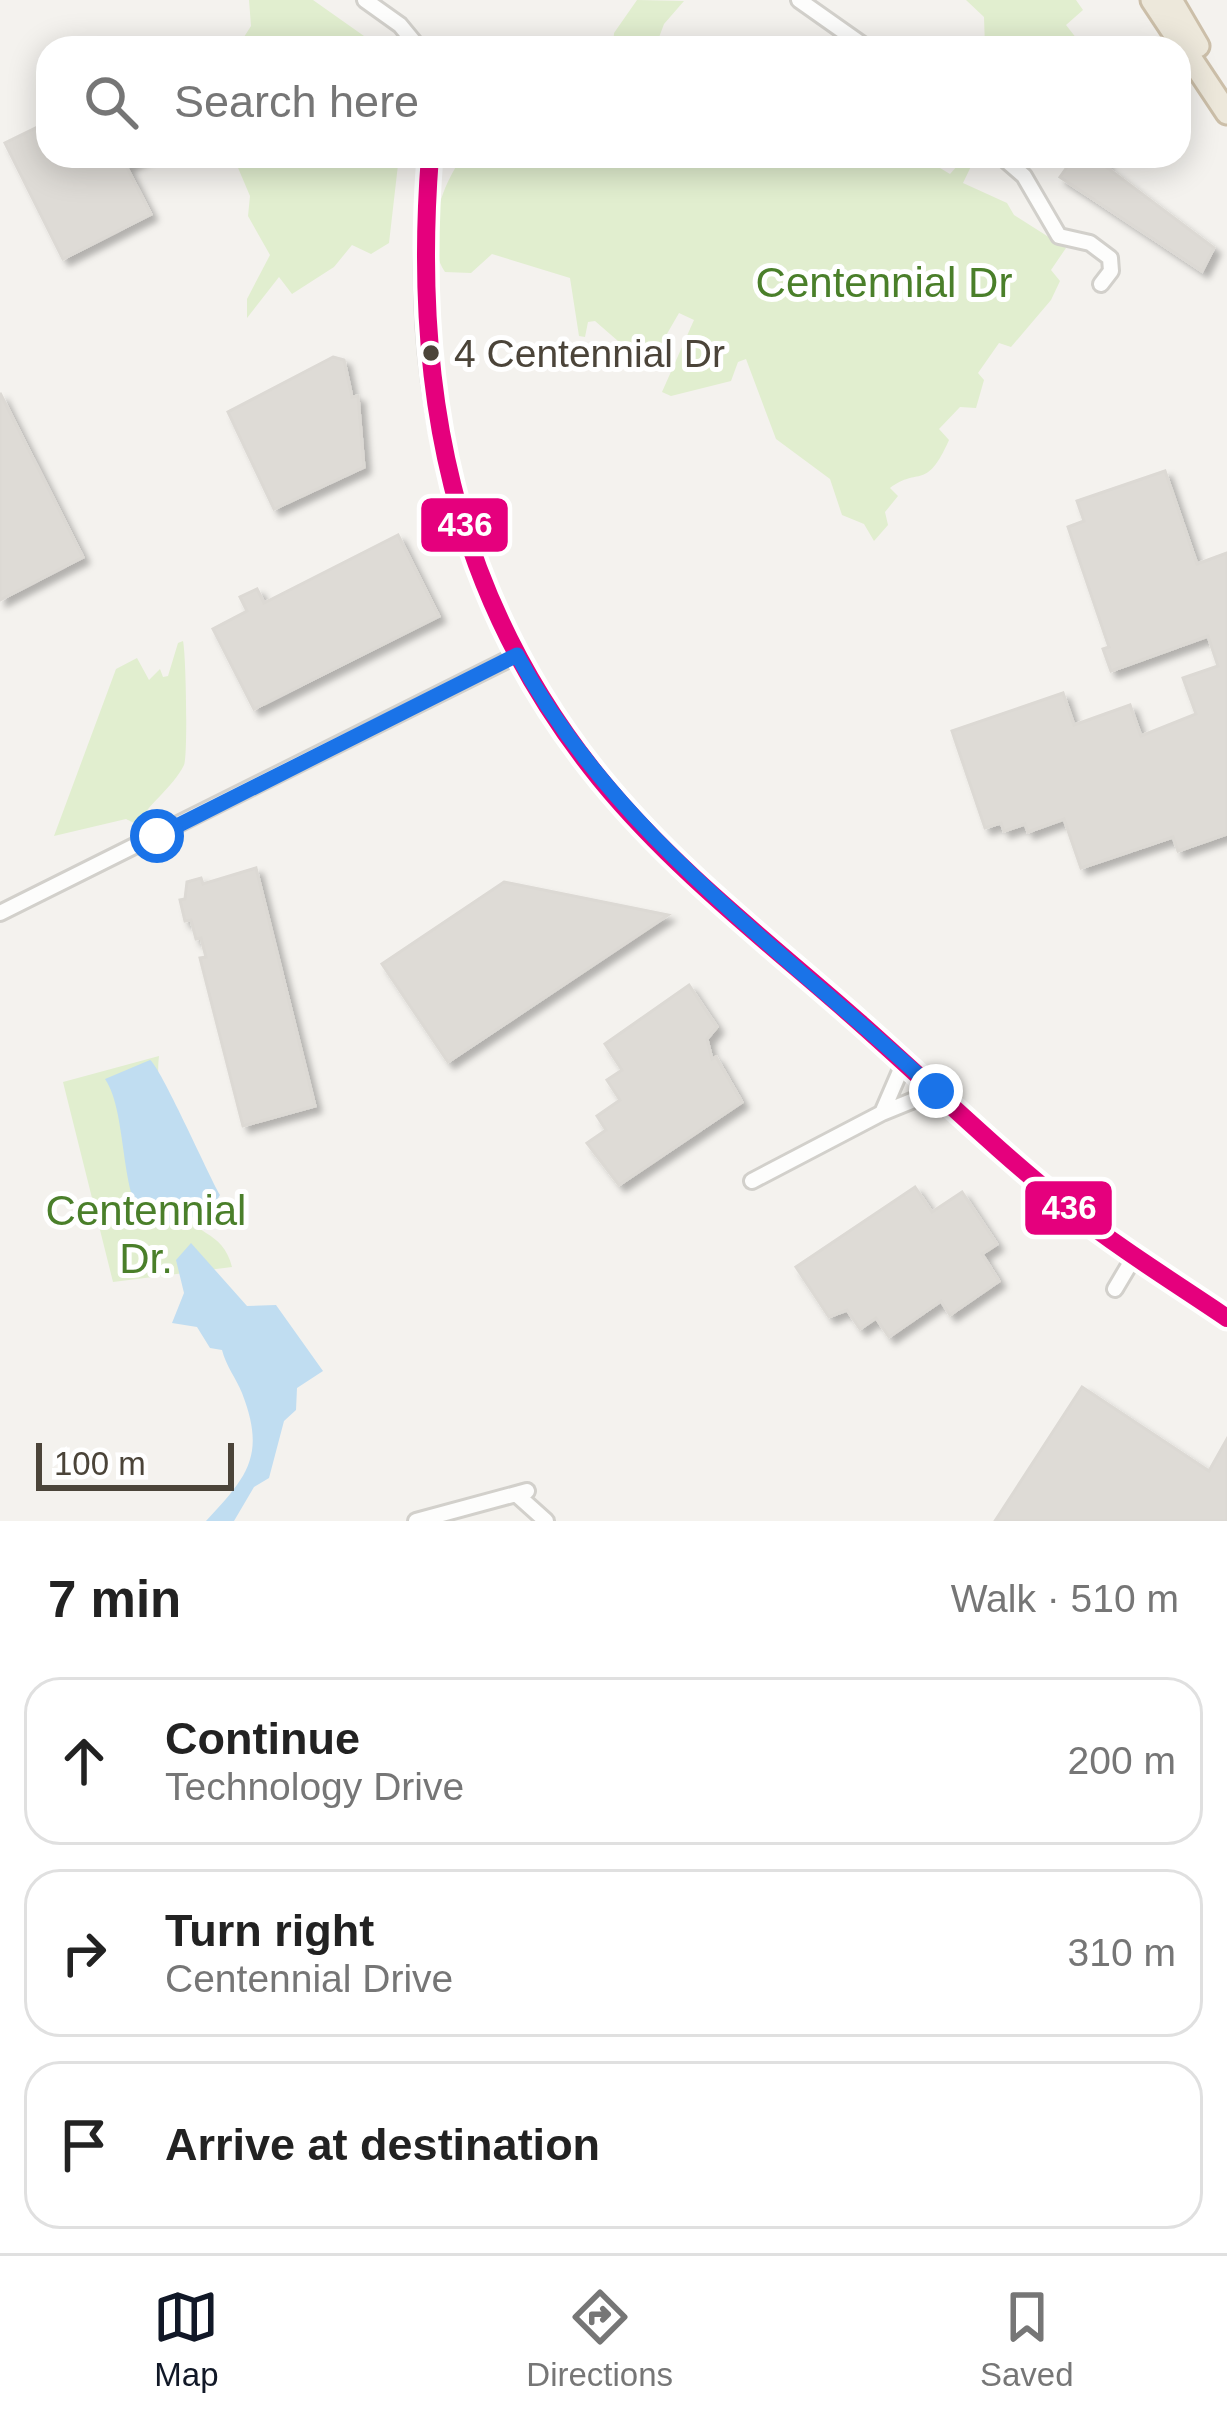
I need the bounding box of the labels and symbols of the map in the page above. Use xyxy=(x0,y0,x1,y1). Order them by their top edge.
park label: Centennial Dr xyxy=(756,259,1012,306)
place label: 4 Centennial Dr xyxy=(454,332,725,375)
marker: 4 Centennial Dr xyxy=(420,342,442,364)
line badge: 436 xyxy=(419,496,510,554)
text: 436 xyxy=(437,506,493,543)
route start xyxy=(130,809,184,863)
route end xyxy=(909,1064,963,1118)
line badge: 436 xyxy=(1023,1179,1114,1237)
park label: Centennial Dr. xyxy=(46,1187,246,1282)
text: 436 xyxy=(1041,1189,1097,1226)
scale bar xyxy=(36,1437,234,1490)

